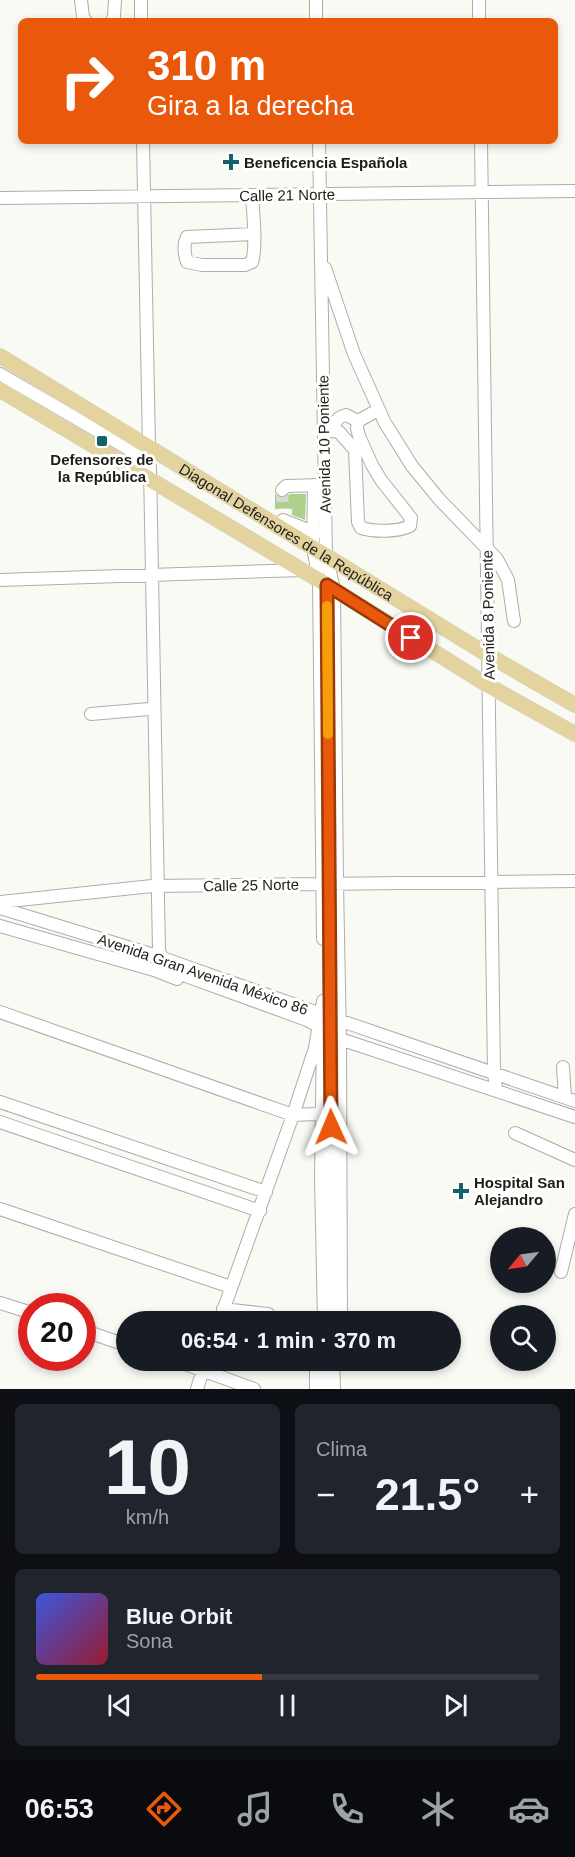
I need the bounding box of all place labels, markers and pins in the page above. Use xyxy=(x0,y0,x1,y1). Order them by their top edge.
marker: Beneficencia Española xyxy=(222,153,240,171)
place label: Beneficencia Española xyxy=(244,154,408,171)
marker: Defensores de la República xyxy=(95,434,109,448)
place label: Defensores de la República xyxy=(50,451,154,485)
pin xyxy=(385,612,436,663)
place label: Hospital San Alejandro xyxy=(474,1174,565,1208)
marker: Hospital San Alejandro xyxy=(452,1182,470,1200)

